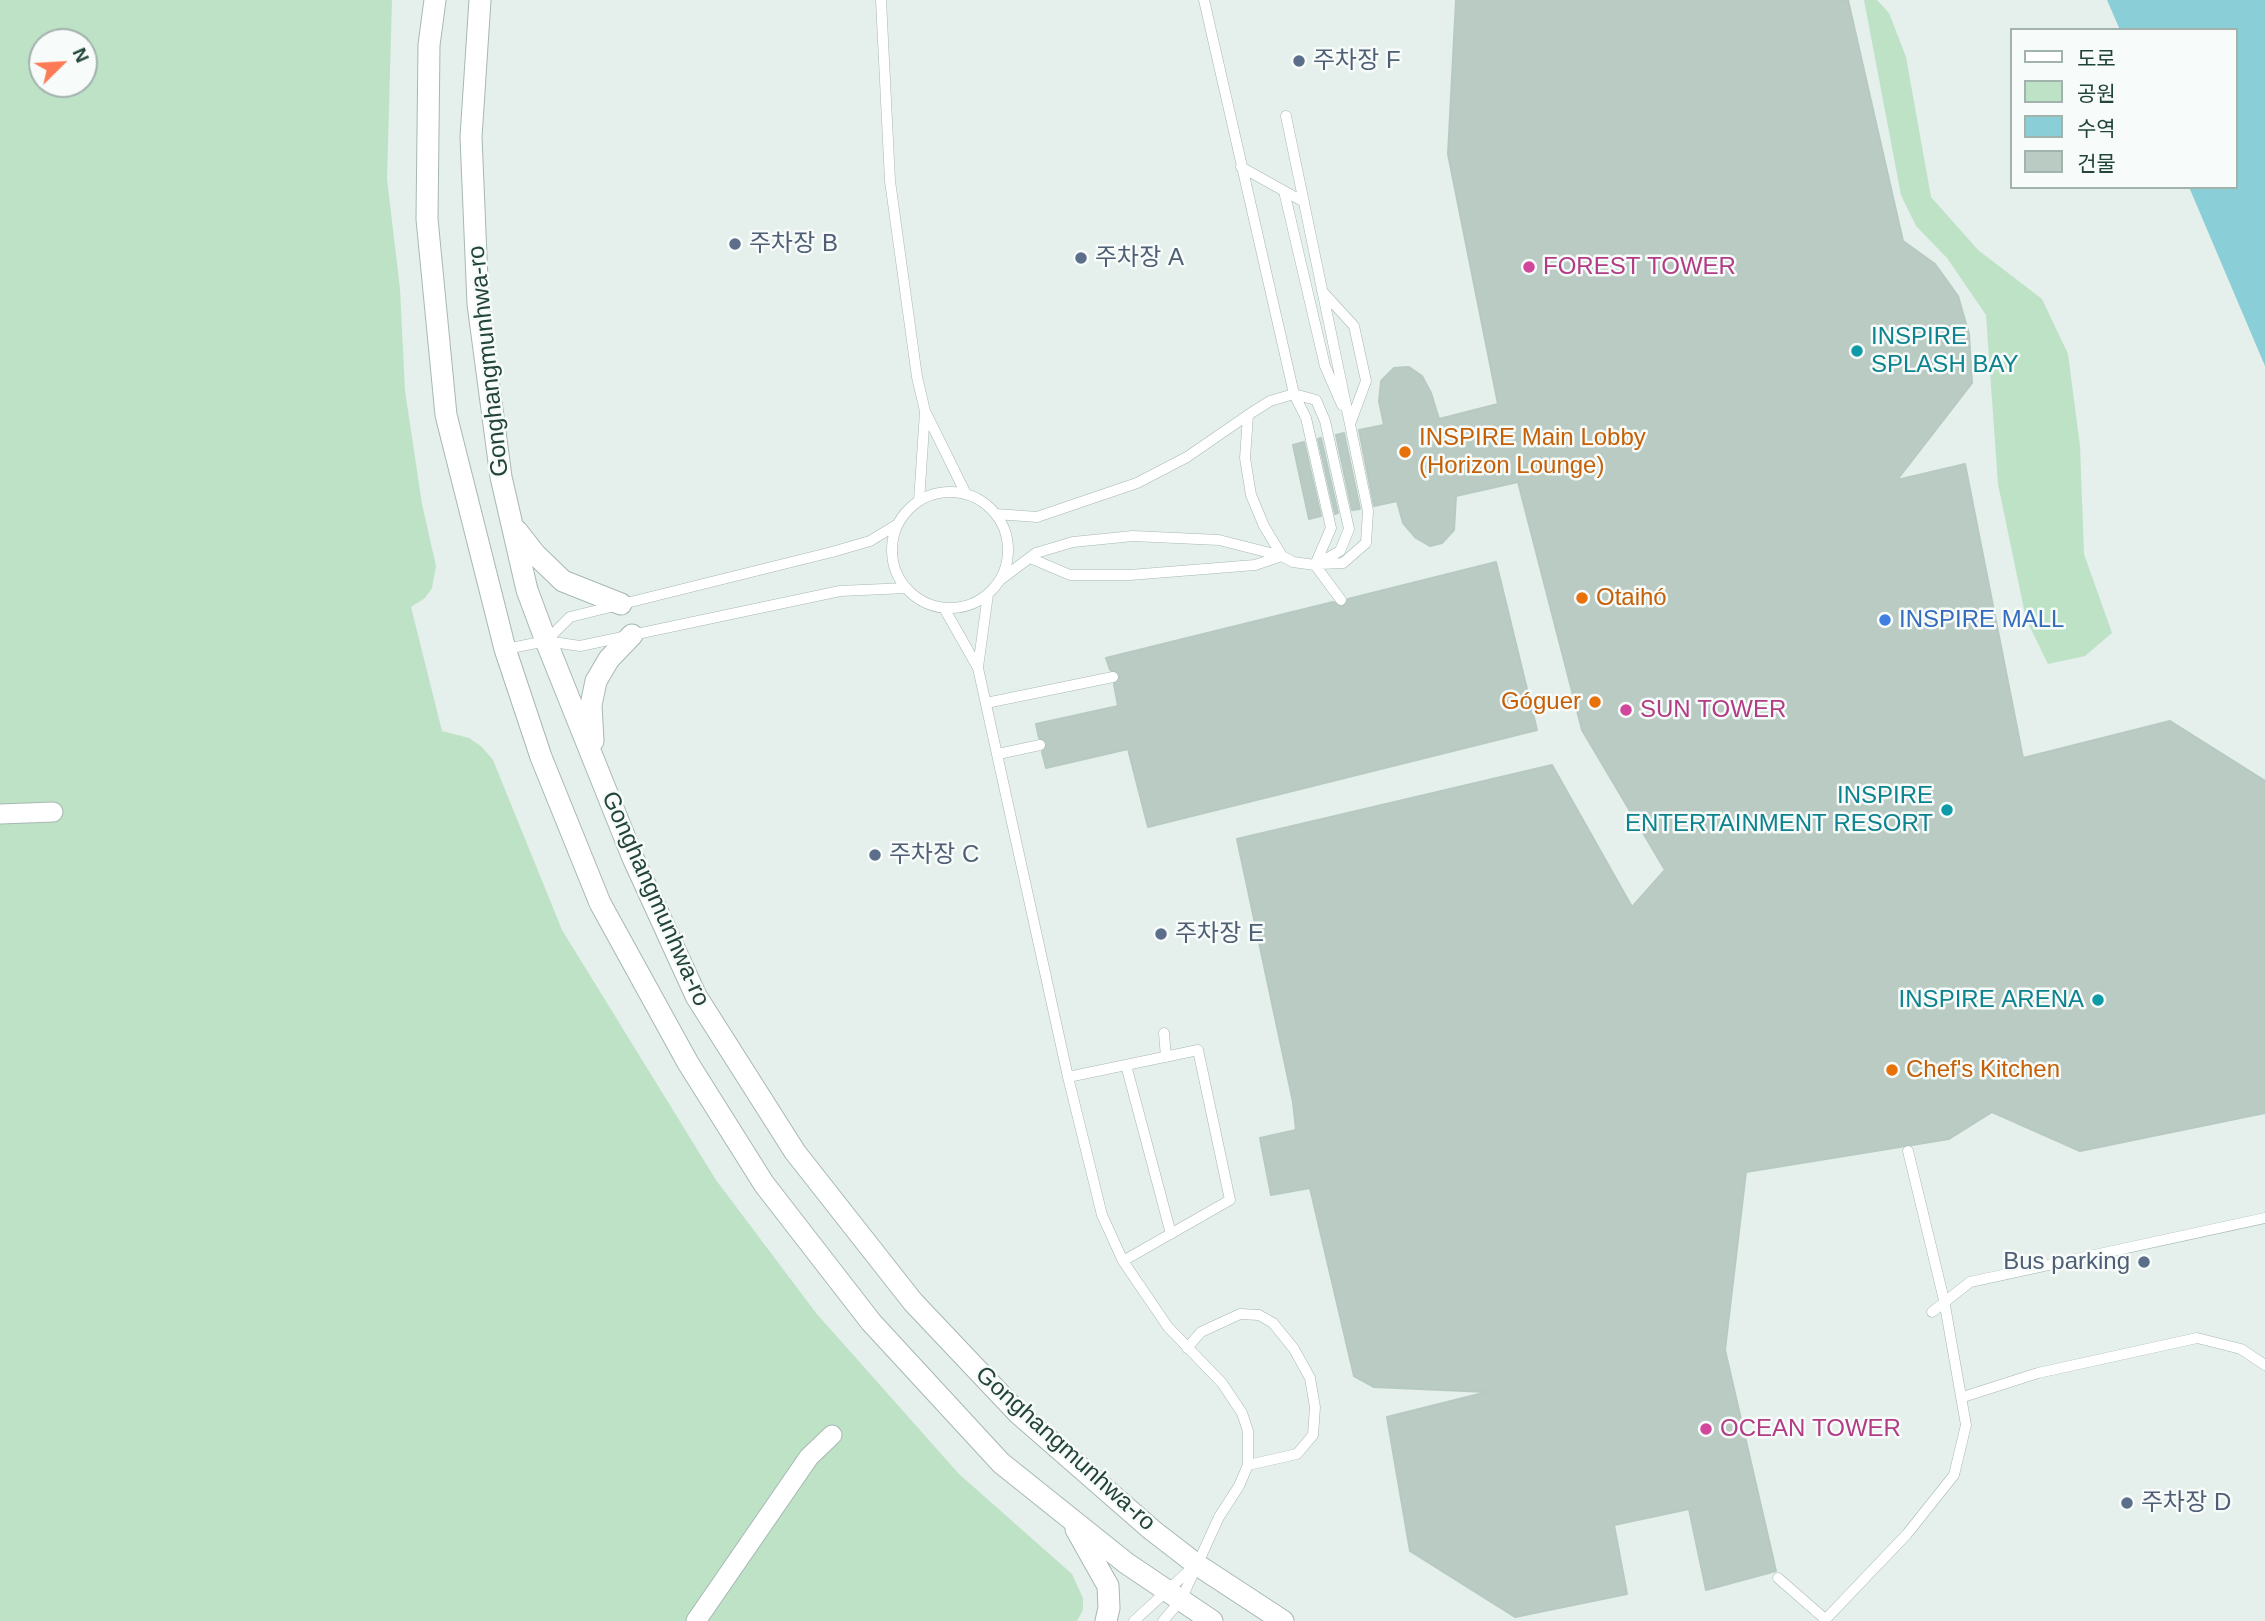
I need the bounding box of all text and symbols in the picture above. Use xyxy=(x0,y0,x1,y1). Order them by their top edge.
north arrow xyxy=(28,28,98,98)
legend xyxy=(2010,28,2237,189)
text: N xyxy=(68,45,93,66)
place label: 주차장 F xyxy=(1313,47,1401,75)
text: 도로 xyxy=(2077,47,2116,70)
marker: 주차장 F xyxy=(1291,53,1307,69)
text: 공원 xyxy=(2077,82,2116,105)
text: 수역 xyxy=(2077,117,2116,140)
text: 건물 xyxy=(2077,152,2116,175)
place label: 주차장 B xyxy=(749,230,838,258)
marker: 주차장 B xyxy=(727,236,743,252)
street label: Gonghangmunhwa-ro xyxy=(463,244,515,478)
place label: 주차장 A xyxy=(1095,244,1184,272)
marker: 주차장 A xyxy=(1073,250,1089,266)
place label: FOREST TOWER xyxy=(1543,253,1736,281)
marker: FOREST TOWER xyxy=(1521,259,1537,275)
place label: INSPIRE SPLASH BAY xyxy=(1871,323,2019,379)
marker: INSPIRE SPLASH BAY xyxy=(1849,343,1865,359)
place label: INSPIRE Main Lobby (Horizon Lounge) xyxy=(1419,424,1646,480)
marker: INSPIRE Main Lobby (Horizon Lounge) xyxy=(1397,444,1413,460)
place label: Otaihó xyxy=(1596,584,1667,612)
marker: Otaihó xyxy=(1574,590,1590,606)
place label: INSPIRE MALL xyxy=(1899,606,2064,634)
marker: INSPIRE MALL xyxy=(1877,612,1893,628)
place label: Góguer xyxy=(1501,688,1581,716)
marker: Góguer xyxy=(1587,694,1603,710)
place label: SUN TOWER xyxy=(1640,696,1786,724)
marker: SUN TOWER xyxy=(1618,702,1634,718)
place label: INSPIRE ENTERTAINMENT RESORT xyxy=(1625,782,1933,838)
street label: Gonghangmunhwa-ro xyxy=(595,787,715,1011)
marker: INSPIRE ENTERTAINMENT RESORT xyxy=(1939,802,1955,818)
place label: 주차장 C xyxy=(889,841,979,869)
marker: 주차장 C xyxy=(867,847,883,863)
place label: 주차장 E xyxy=(1175,920,1264,948)
marker: 주차장 E xyxy=(1153,926,1169,942)
place label: INSPIRE ARENA xyxy=(1899,986,2084,1014)
marker: INSPIRE ARENA xyxy=(2090,992,2106,1008)
place label: Chef's Kitchen xyxy=(1906,1056,2060,1084)
marker: Chef's Kitchen xyxy=(1884,1062,1900,1078)
place label: Bus parking xyxy=(2003,1248,2130,1276)
marker: Bus parking xyxy=(2136,1254,2152,1270)
street label: Gonghangmunhwa-ro xyxy=(969,1361,1161,1537)
place label: OCEAN TOWER xyxy=(1720,1415,1901,1443)
marker: OCEAN TOWER xyxy=(1698,1421,1714,1437)
place label: 주차장 D xyxy=(2141,1489,2231,1517)
marker: 주차장 D xyxy=(2119,1495,2135,1511)

